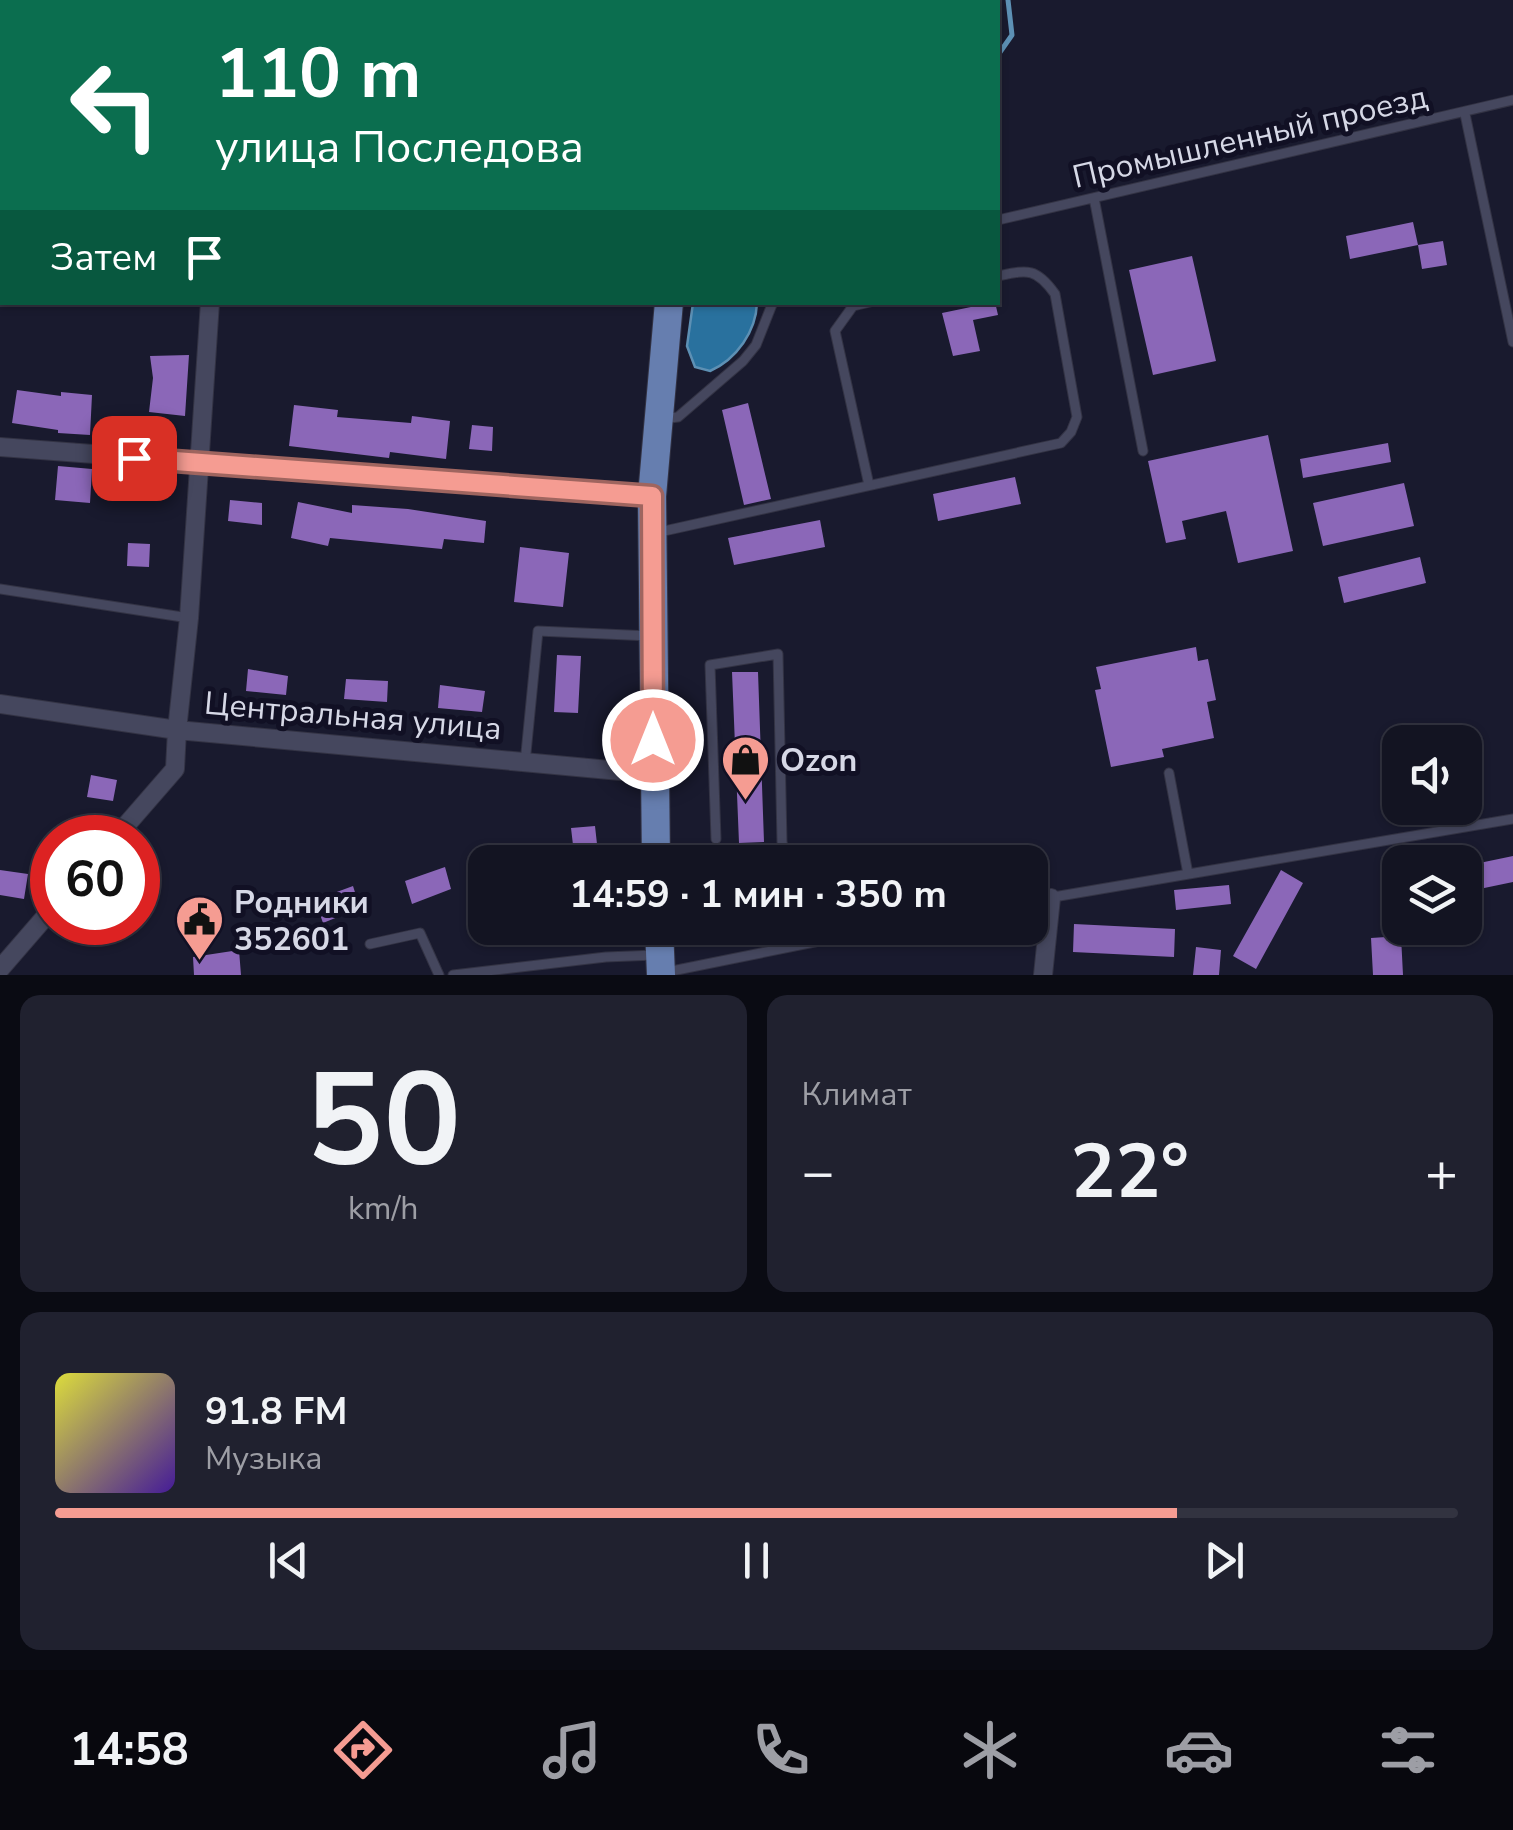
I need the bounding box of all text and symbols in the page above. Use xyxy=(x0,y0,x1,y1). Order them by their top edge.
text: 110 m xyxy=(215,26,421,122)
icon: left xyxy=(50,40,180,170)
street label: Промышленный проезд xyxy=(1068,75,1432,199)
text: улица Последова xyxy=(215,117,584,178)
icon: arrive xyxy=(177,230,232,285)
text: Затем xyxy=(50,232,157,283)
pin xyxy=(92,416,177,501)
icon: arrive xyxy=(107,431,162,486)
street label: Центральная улица xyxy=(203,682,503,750)
position arrow xyxy=(601,688,705,792)
map controls xyxy=(1382,725,1482,945)
button: sound xyxy=(1382,725,1482,825)
shop icon: Ozon xyxy=(719,734,771,802)
place label: Ozon xyxy=(780,739,857,782)
speed limit sign: 60 xyxy=(30,815,160,945)
button: layers xyxy=(1382,845,1482,945)
text: 14:59 · 1 мин · 350 m xyxy=(569,869,947,920)
place label: Родники 352601 xyxy=(234,881,369,961)
public building icon: Родники 352601 xyxy=(173,894,225,962)
text: 50 xyxy=(305,1033,461,1210)
text: Климат xyxy=(802,1073,912,1116)
text: 22° xyxy=(1071,1121,1189,1223)
text: − xyxy=(802,1135,835,1210)
text: + xyxy=(1425,1135,1458,1210)
text: km/h xyxy=(348,1187,419,1230)
text: 91.8 FM xyxy=(205,1386,347,1437)
text: Музыка xyxy=(205,1437,322,1480)
icon: previous xyxy=(261,1533,316,1588)
icon: pause xyxy=(729,1533,784,1588)
icon: next xyxy=(1197,1533,1252,1588)
icon: directions xyxy=(328,1715,398,1785)
icon: music xyxy=(537,1715,607,1785)
icon: phone xyxy=(746,1715,816,1785)
icon: climate xyxy=(955,1715,1025,1785)
icon: car xyxy=(1164,1715,1234,1785)
icon: filters xyxy=(1373,1715,1443,1785)
text: 14:58 xyxy=(70,1720,189,1781)

